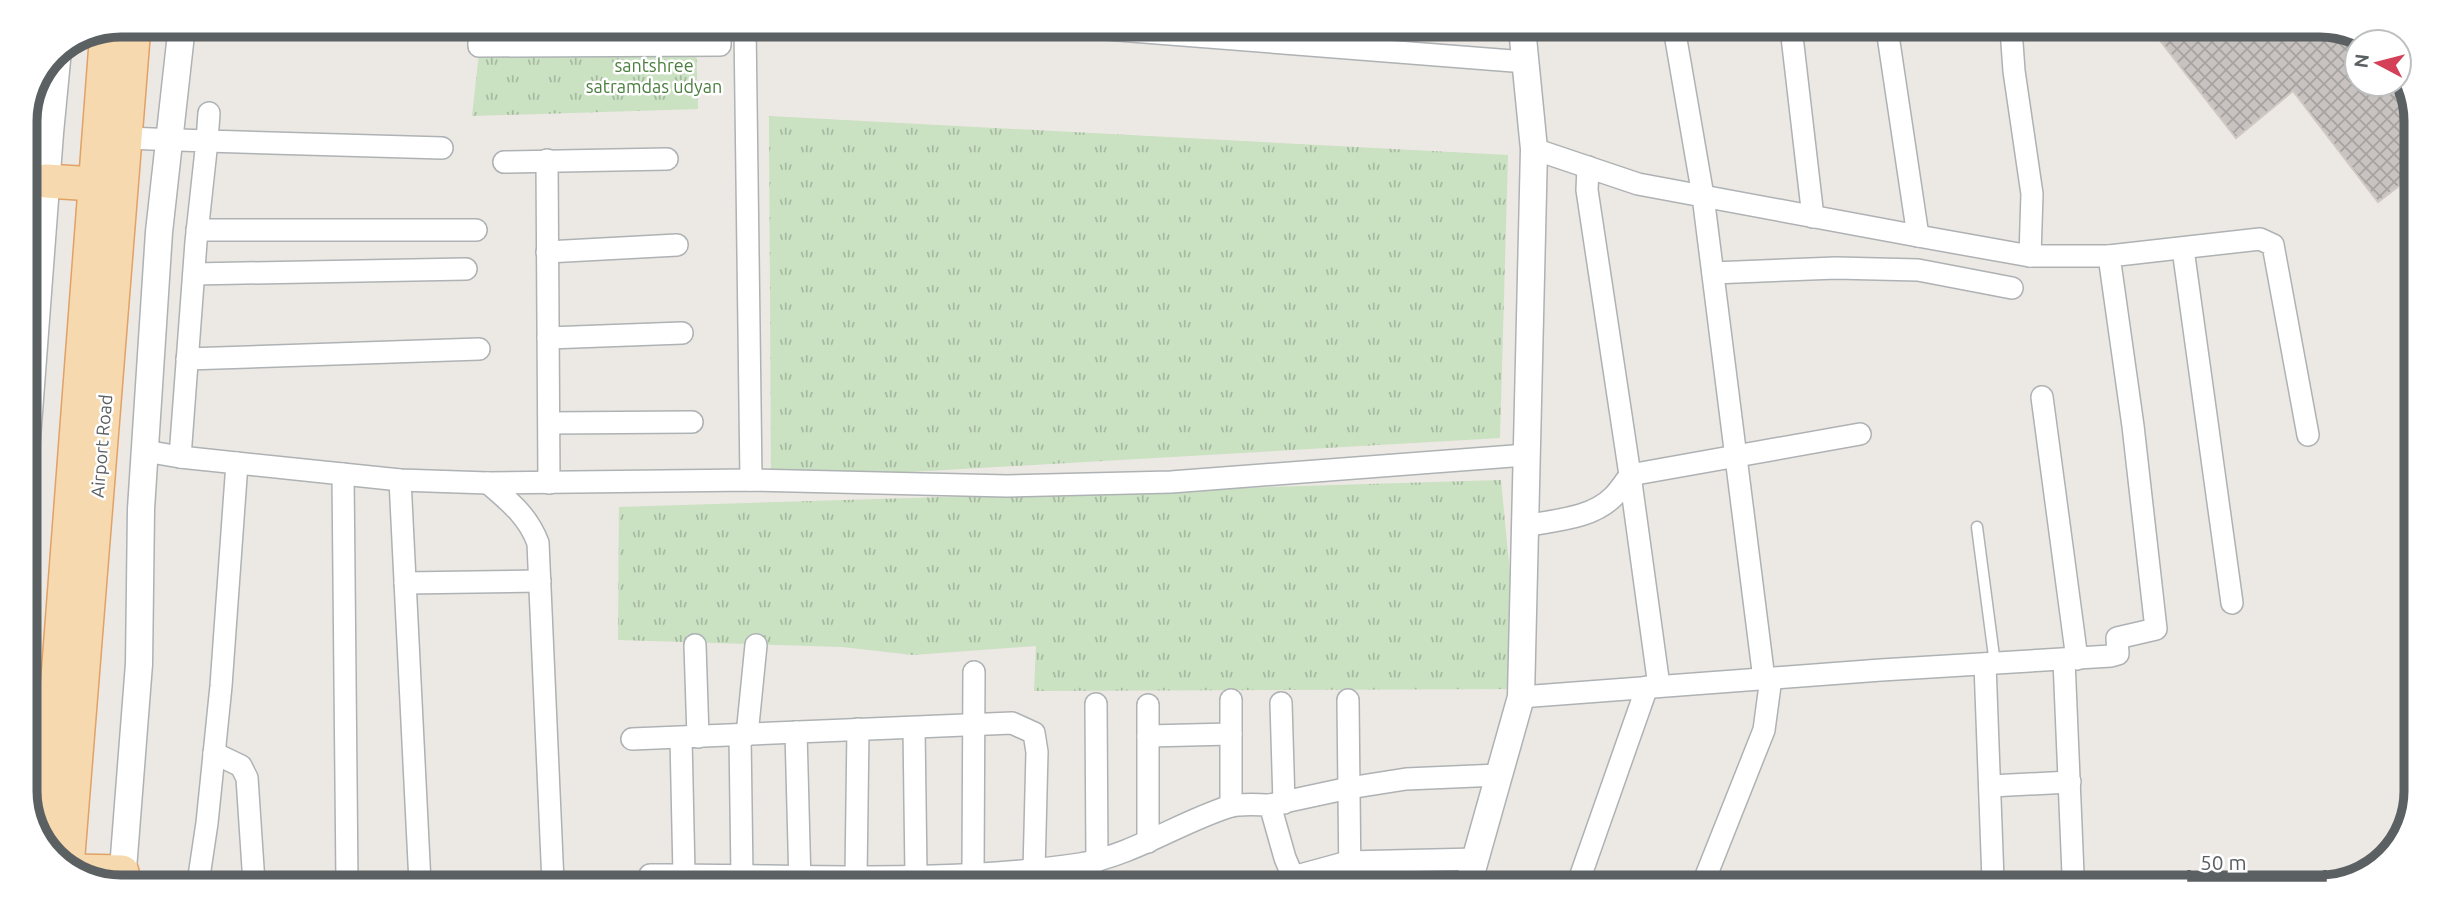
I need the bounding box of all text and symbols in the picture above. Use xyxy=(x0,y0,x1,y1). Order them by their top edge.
north arrow xyxy=(2343,28,2413,98)
text: N xyxy=(2349,53,2373,69)
park label: santshree satramdas udyan xyxy=(586,55,722,96)
street label: Airport Road xyxy=(87,394,115,498)
scale bar xyxy=(2189,838,2326,882)
text: 50 m xyxy=(2200,850,2247,874)

